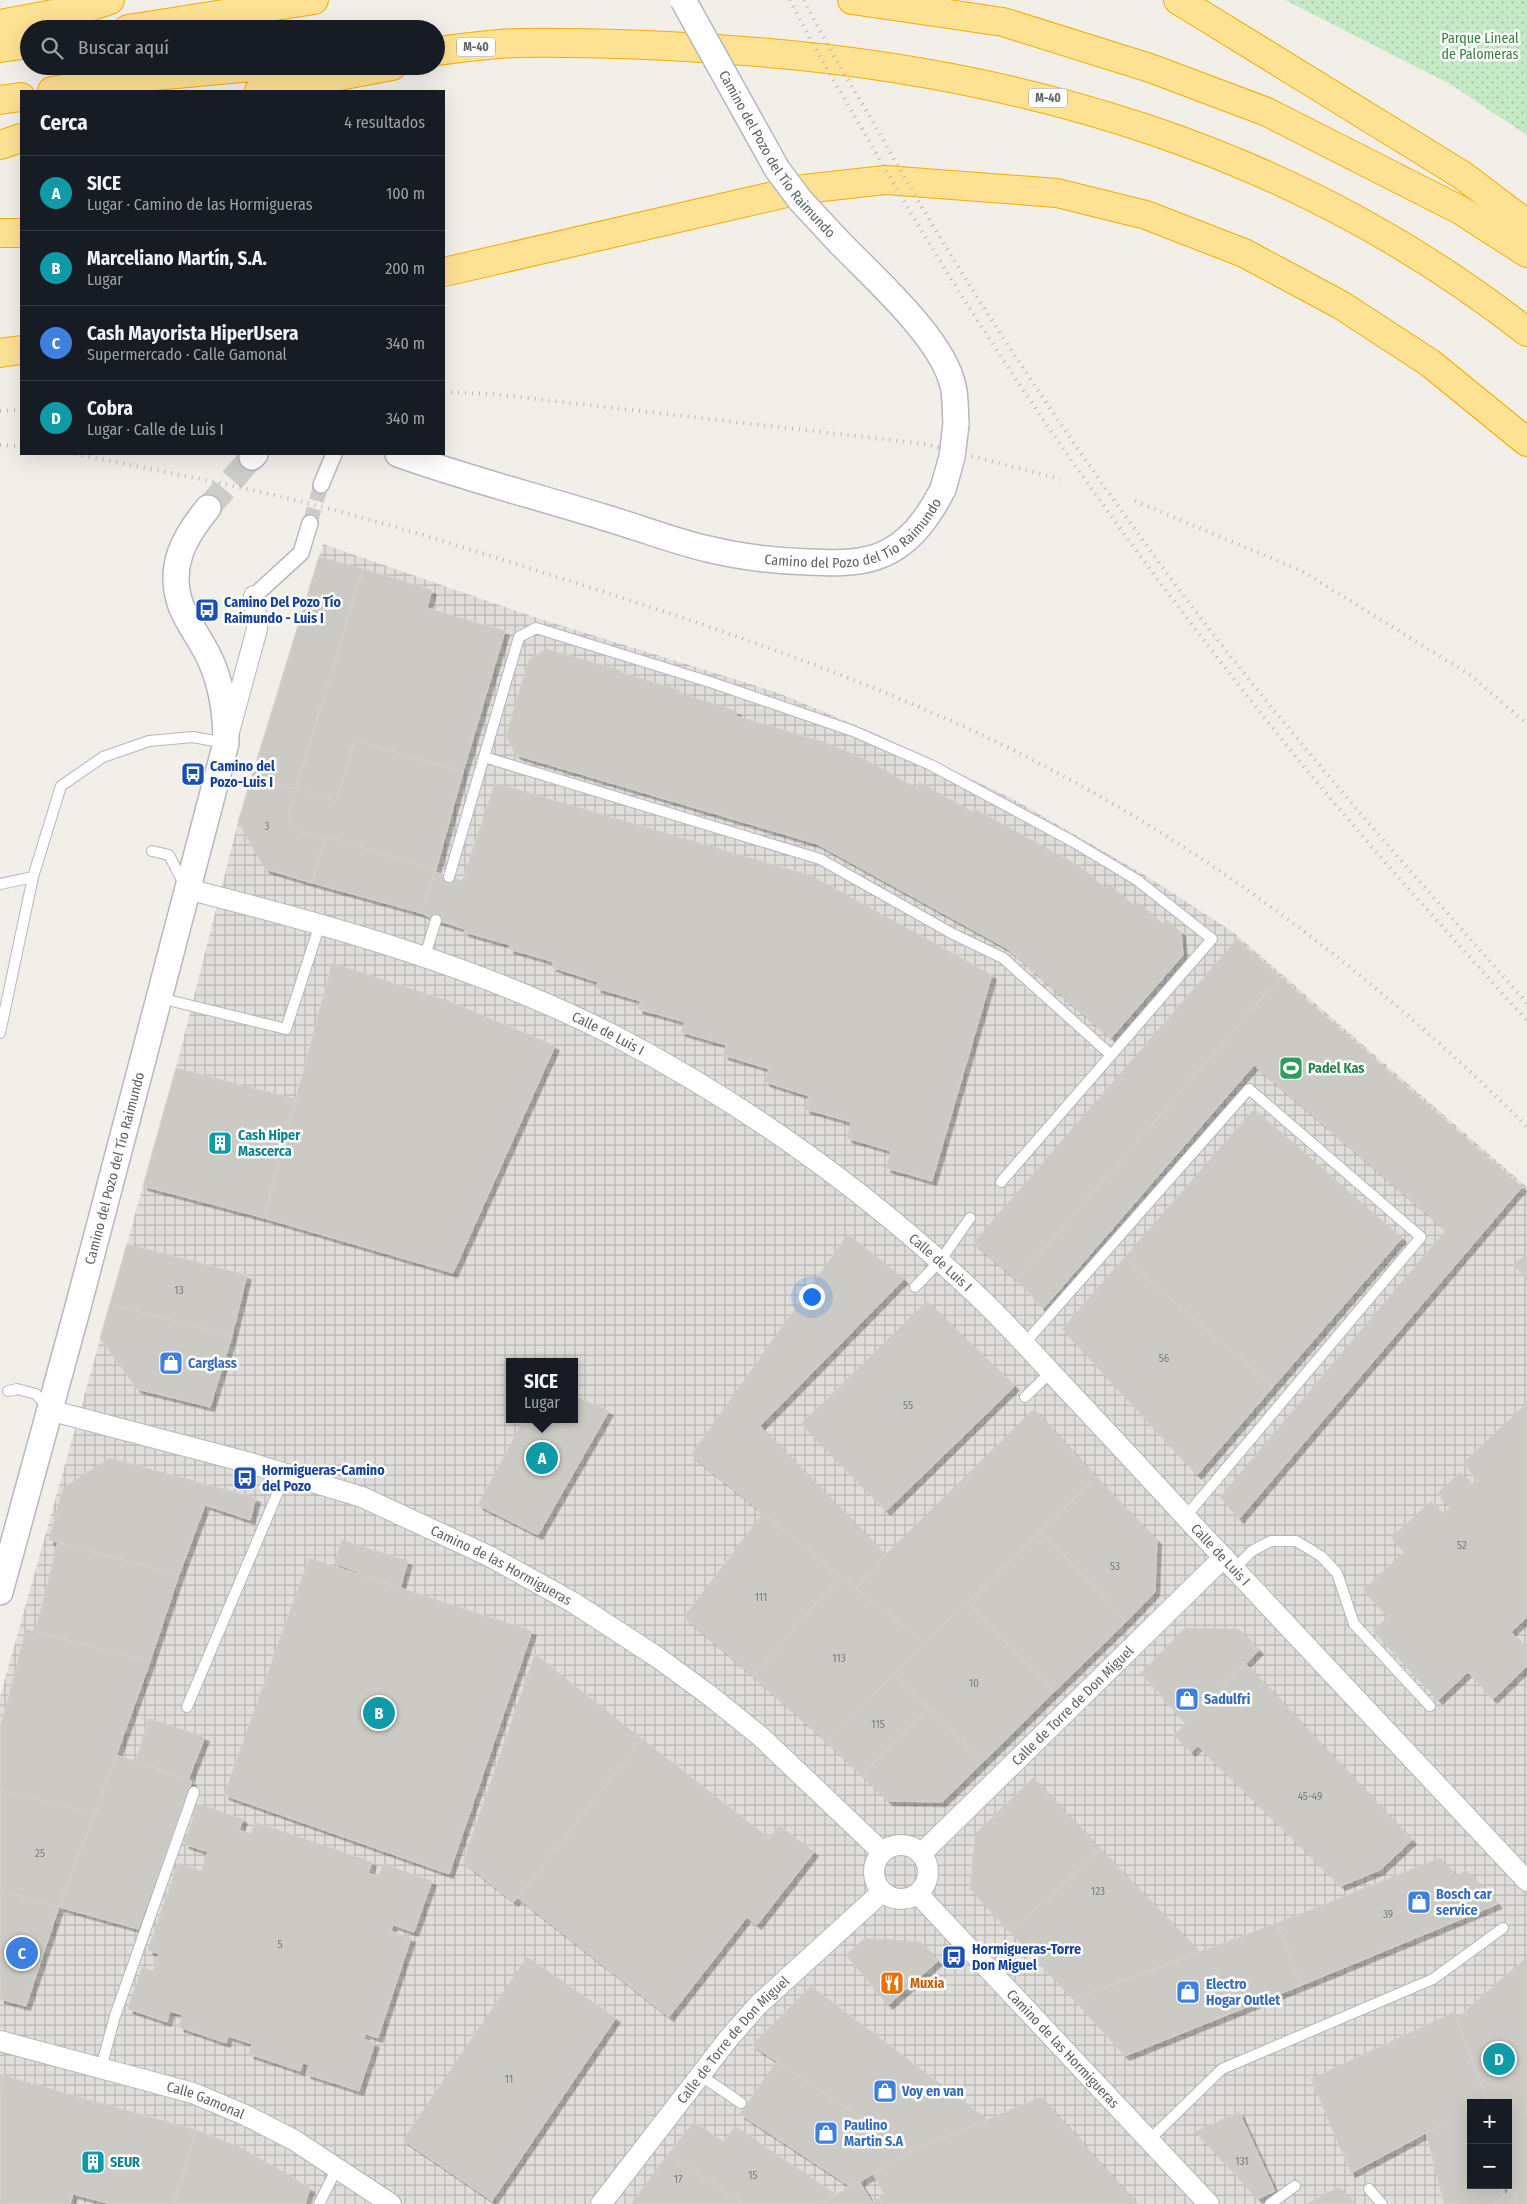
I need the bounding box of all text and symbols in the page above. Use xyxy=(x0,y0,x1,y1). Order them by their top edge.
search box xyxy=(20,20,445,75)
park label: Parque Lineal de Palomeras xyxy=(1441,30,1519,63)
icon: search xyxy=(38,34,66,62)
text: Buscar aquí xyxy=(78,36,169,59)
road number: M-40 xyxy=(457,38,495,56)
street label: Camino del Pozo del Tío Raimundo xyxy=(715,68,839,241)
road number: M-40 xyxy=(1029,89,1067,108)
text: Cerca xyxy=(40,110,88,136)
text: 4 resultados xyxy=(344,113,425,132)
text: SICE xyxy=(87,172,121,195)
text: A xyxy=(52,184,60,203)
text: 100 m xyxy=(386,184,425,203)
text: Lugar · Camino de las Hormigueras xyxy=(87,195,313,214)
text: Marceliano Martín, S.A. xyxy=(87,247,267,270)
text: B xyxy=(52,259,60,278)
text: 200 m xyxy=(385,259,425,278)
text: Lugar xyxy=(87,270,123,289)
text: Cash Mayorista HiperUsera xyxy=(87,322,298,345)
text: C xyxy=(52,334,60,353)
text: 340 m xyxy=(386,334,425,353)
text: Supermercado · Calle Gamonal xyxy=(87,345,287,364)
text: Cobra xyxy=(87,397,133,420)
text: D xyxy=(51,409,61,428)
text: 340 m xyxy=(386,409,425,428)
text: Lugar · Calle de Luis I xyxy=(87,420,224,439)
street label: Camino del Pozo del Tío Raimundo xyxy=(764,495,945,572)
place label: Camino Del Pozo Tío Raimundo - Luis I xyxy=(224,594,341,627)
bus stop icon: Camino Del Pozo Tío Raimundo - Luis I xyxy=(194,597,220,623)
place label: Camino del Pozo-Luis I xyxy=(210,758,275,791)
bus stop icon: Camino del Pozo-Luis I xyxy=(180,761,206,787)
house number: 3 xyxy=(265,820,270,833)
street label: Calle de Luis I xyxy=(569,1008,647,1059)
sports icon: Padel Kas xyxy=(1278,1055,1304,1081)
place label: Padel Kas xyxy=(1308,1060,1364,1077)
street label: Camino del Pozo del Tío Raimundo xyxy=(82,1070,148,1266)
place label: Cash Hiper Mascerca xyxy=(238,1127,301,1160)
building icon: Cash Hiper Mascerca xyxy=(207,1130,233,1156)
street label: Calle de Luis I xyxy=(905,1230,975,1295)
house number: 13 xyxy=(174,1284,184,1297)
your location xyxy=(799,1284,825,1310)
shop icon: Carglass xyxy=(158,1350,184,1376)
house number: 56 xyxy=(1159,1352,1170,1365)
place label: Carglass xyxy=(188,1355,237,1372)
popup xyxy=(506,1358,578,1423)
text: SICE xyxy=(524,1370,558,1393)
text: Lugar xyxy=(524,1393,560,1412)
house number: 55 xyxy=(903,1399,913,1412)
pin: A xyxy=(526,1439,558,1477)
place label: Hormigueras-Camino del Pozo xyxy=(262,1462,385,1495)
bus stop icon: Hormigueras-Camino del Pozo xyxy=(232,1465,258,1491)
street label: Calle de Luis I xyxy=(1187,1520,1253,1590)
street label: Camino de las Hormigueras xyxy=(428,1522,575,1609)
house number: 52 xyxy=(1457,1539,1467,1552)
house number: 53 xyxy=(1110,1560,1120,1573)
house number: 111 xyxy=(755,1591,767,1604)
street label: Calle de Torre de Don Miguel xyxy=(1008,1642,1137,1769)
house number: 113 xyxy=(832,1652,846,1665)
house number: 10 xyxy=(969,1677,979,1690)
shop icon: Sadulfri xyxy=(1174,1686,1200,1712)
place label: Sadulfri xyxy=(1204,1691,1251,1708)
pin: B xyxy=(363,1694,395,1732)
house number: 115 xyxy=(871,1718,885,1731)
house number: 45-49 xyxy=(1298,1790,1322,1803)
house number: 25 xyxy=(35,1847,45,1860)
house number: 123 xyxy=(1091,1885,1105,1898)
place label: Bosch car service xyxy=(1436,1886,1493,1919)
shop icon: Bosch car service xyxy=(1406,1889,1432,1915)
house number: 39 xyxy=(1383,1908,1393,1921)
pin: C xyxy=(6,1934,38,1972)
house number: 5 xyxy=(277,1938,283,1951)
place label: Hormigueras-Torre Don Miguel xyxy=(972,1941,1081,1974)
bus stop icon: Hormigueras-Torre Don Miguel xyxy=(941,1944,967,1970)
restaurant icon: Muxia xyxy=(879,1970,905,1996)
street label: Calle de Torre de Don Miguel xyxy=(674,1972,793,2107)
place label: Muxia xyxy=(910,1975,945,1992)
place label: Electro Hogar Outlet xyxy=(1206,1976,1281,2009)
shop icon: Electro Hogar Outlet xyxy=(1175,1979,1201,2005)
street label: Camino de las Hormigueras xyxy=(1003,1986,1123,2112)
pin: D xyxy=(1483,2040,1515,2078)
house number: 11 xyxy=(505,2073,513,2086)
street label: Calle Gamonal xyxy=(165,2078,247,2123)
shop icon: Voy en van xyxy=(872,2078,898,2104)
place label: Voy en van xyxy=(901,2083,964,2100)
map controls xyxy=(1467,2099,1512,2189)
button: + xyxy=(1467,2099,1512,2144)
place label: Paulino Martin S.A xyxy=(844,2117,904,2150)
shop icon: Paulino Martin S.A xyxy=(813,2120,839,2146)
button: − xyxy=(1467,2144,1512,2189)
building icon: SEUR xyxy=(80,2149,106,2175)
place label: SEUR xyxy=(110,2154,140,2171)
house number: 131 xyxy=(1235,2155,1249,2168)
house number: 15 xyxy=(748,2169,758,2182)
house number: 17 xyxy=(674,2173,683,2186)

